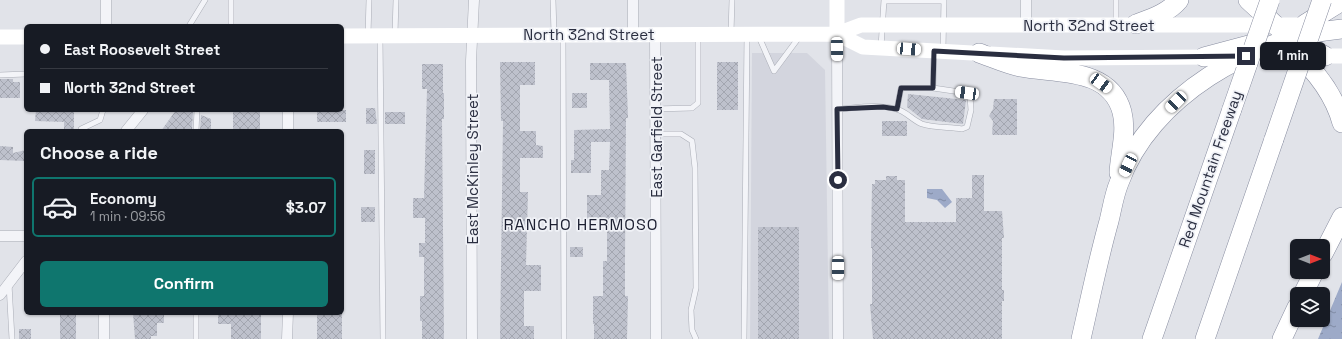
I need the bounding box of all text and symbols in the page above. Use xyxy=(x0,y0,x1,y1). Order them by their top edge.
street label: North 32nd Street xyxy=(1023,16,1155,35)
street label: North 32nd Street xyxy=(523,25,655,44)
car xyxy=(831,37,843,61)
text: East Roosevelt Street xyxy=(64,40,220,59)
car xyxy=(897,42,921,56)
callout: 1 min xyxy=(1260,42,1326,70)
route end xyxy=(1237,47,1255,65)
text: 1 min xyxy=(1277,47,1309,64)
street label: East Garfield Street xyxy=(647,56,666,198)
car xyxy=(1088,71,1114,95)
text: North 32nd Street xyxy=(64,78,195,97)
car xyxy=(954,85,980,101)
street label: Red Mountain Freeway xyxy=(1174,88,1246,250)
car xyxy=(1163,89,1189,115)
street label: East McKinley Street xyxy=(463,93,482,244)
text: Choose a ride xyxy=(40,141,158,164)
car xyxy=(1117,152,1139,178)
route start xyxy=(829,171,847,189)
icon: car xyxy=(42,189,78,225)
text: Economy xyxy=(90,189,157,208)
text: $3.07 xyxy=(286,198,326,217)
text: 1 min · 09:56 xyxy=(90,208,166,225)
district label: RANCHO HERMOSO xyxy=(503,214,659,235)
north arrow xyxy=(1290,239,1330,279)
map controls xyxy=(1290,239,1330,327)
car xyxy=(832,256,844,280)
button: Confirm xyxy=(40,261,328,307)
button: layers xyxy=(1290,287,1330,327)

